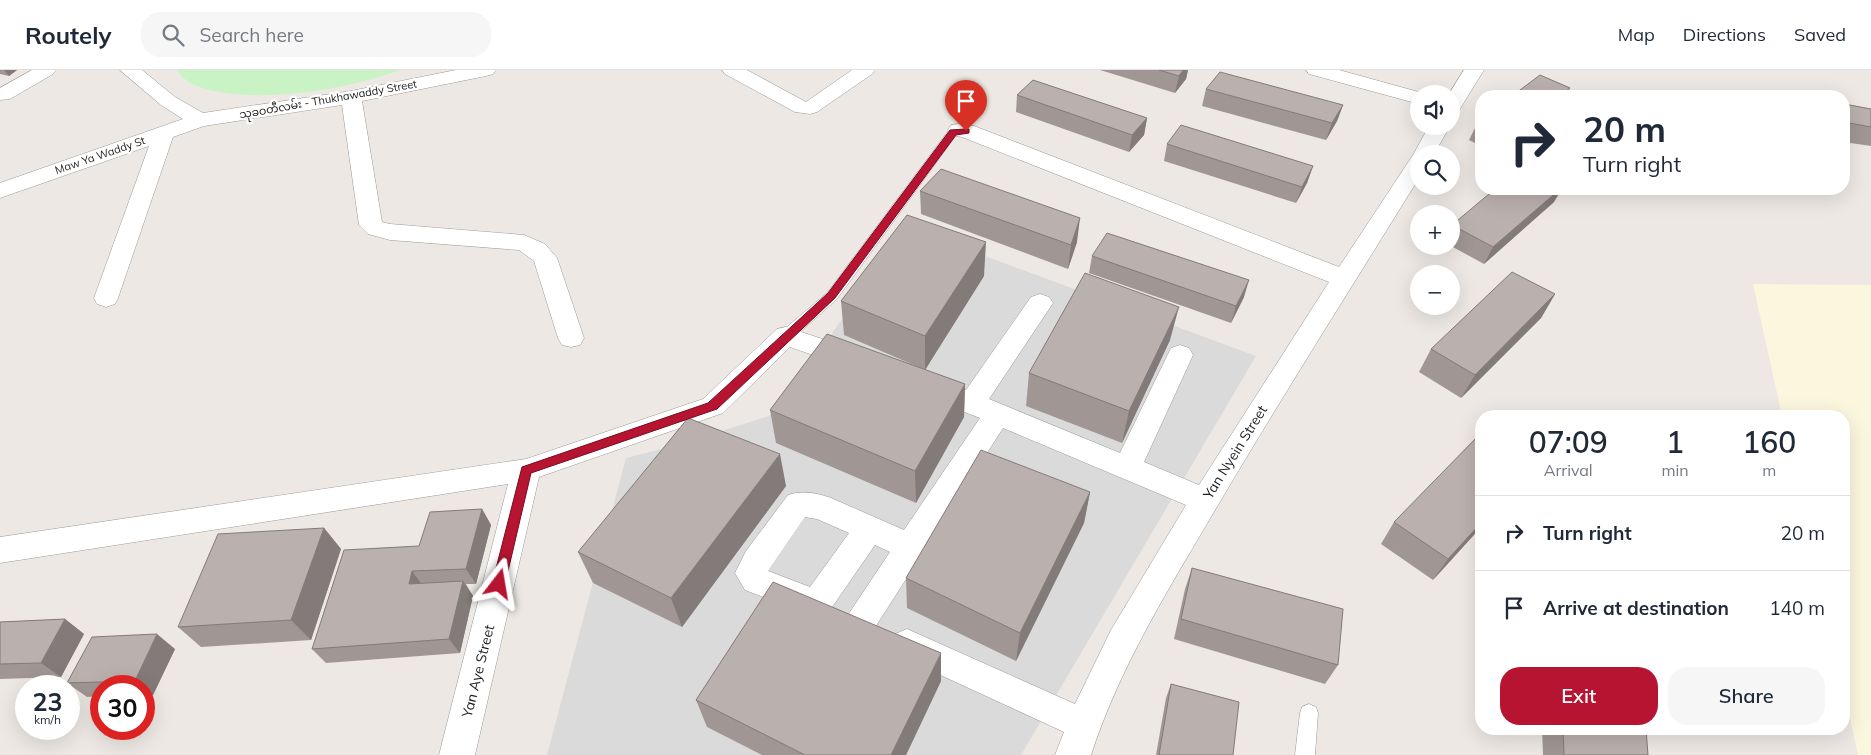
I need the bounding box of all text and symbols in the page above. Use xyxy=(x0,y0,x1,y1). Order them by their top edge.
search box xyxy=(141,12,491,57)
text: Routely xyxy=(25,20,111,50)
icon: search xyxy=(159,21,187,49)
text: Search here xyxy=(199,23,304,47)
text: Map xyxy=(1618,23,1655,46)
text: Directions xyxy=(1683,23,1766,46)
text: Saved xyxy=(1794,23,1846,46)
street label: သုခဝတီလမ်း - Thukhawaddy Street xyxy=(238,76,418,124)
pin xyxy=(945,80,987,131)
map controls xyxy=(1410,85,1460,315)
button: sound xyxy=(1410,85,1460,135)
icon: arrive xyxy=(952,87,980,115)
text: 20 m xyxy=(1583,107,1666,151)
icon: right xyxy=(1500,110,1565,175)
street label: Maw Ya Waddy St xyxy=(53,133,147,177)
button: search xyxy=(1410,145,1460,195)
text: Turn right xyxy=(1583,150,1681,178)
button: + xyxy=(1410,205,1460,255)
button: − xyxy=(1410,265,1460,315)
street label: Yan Nyein Street xyxy=(1198,402,1271,503)
text: 07:09 xyxy=(1529,423,1608,461)
text: 1 xyxy=(1666,423,1684,461)
text: 160 xyxy=(1742,423,1796,461)
text: Arrival xyxy=(1544,460,1593,480)
text: min xyxy=(1661,460,1689,480)
text: m xyxy=(1762,460,1776,480)
icon: right xyxy=(1500,519,1528,547)
text: Turn right xyxy=(1543,521,1632,545)
text: 20 m xyxy=(1781,521,1825,545)
position arrow xyxy=(472,557,524,609)
icon: arrive xyxy=(1500,594,1528,622)
text: Arrive at destination xyxy=(1543,596,1729,620)
text: 140 m xyxy=(1769,596,1825,620)
street label: Yan Aye Street xyxy=(458,623,498,720)
button: Exit xyxy=(1500,667,1658,725)
button: Share xyxy=(1668,667,1825,725)
speed limit sign: 30 xyxy=(90,675,155,740)
text: 23 xyxy=(32,686,63,717)
text: km/h xyxy=(34,712,61,727)

